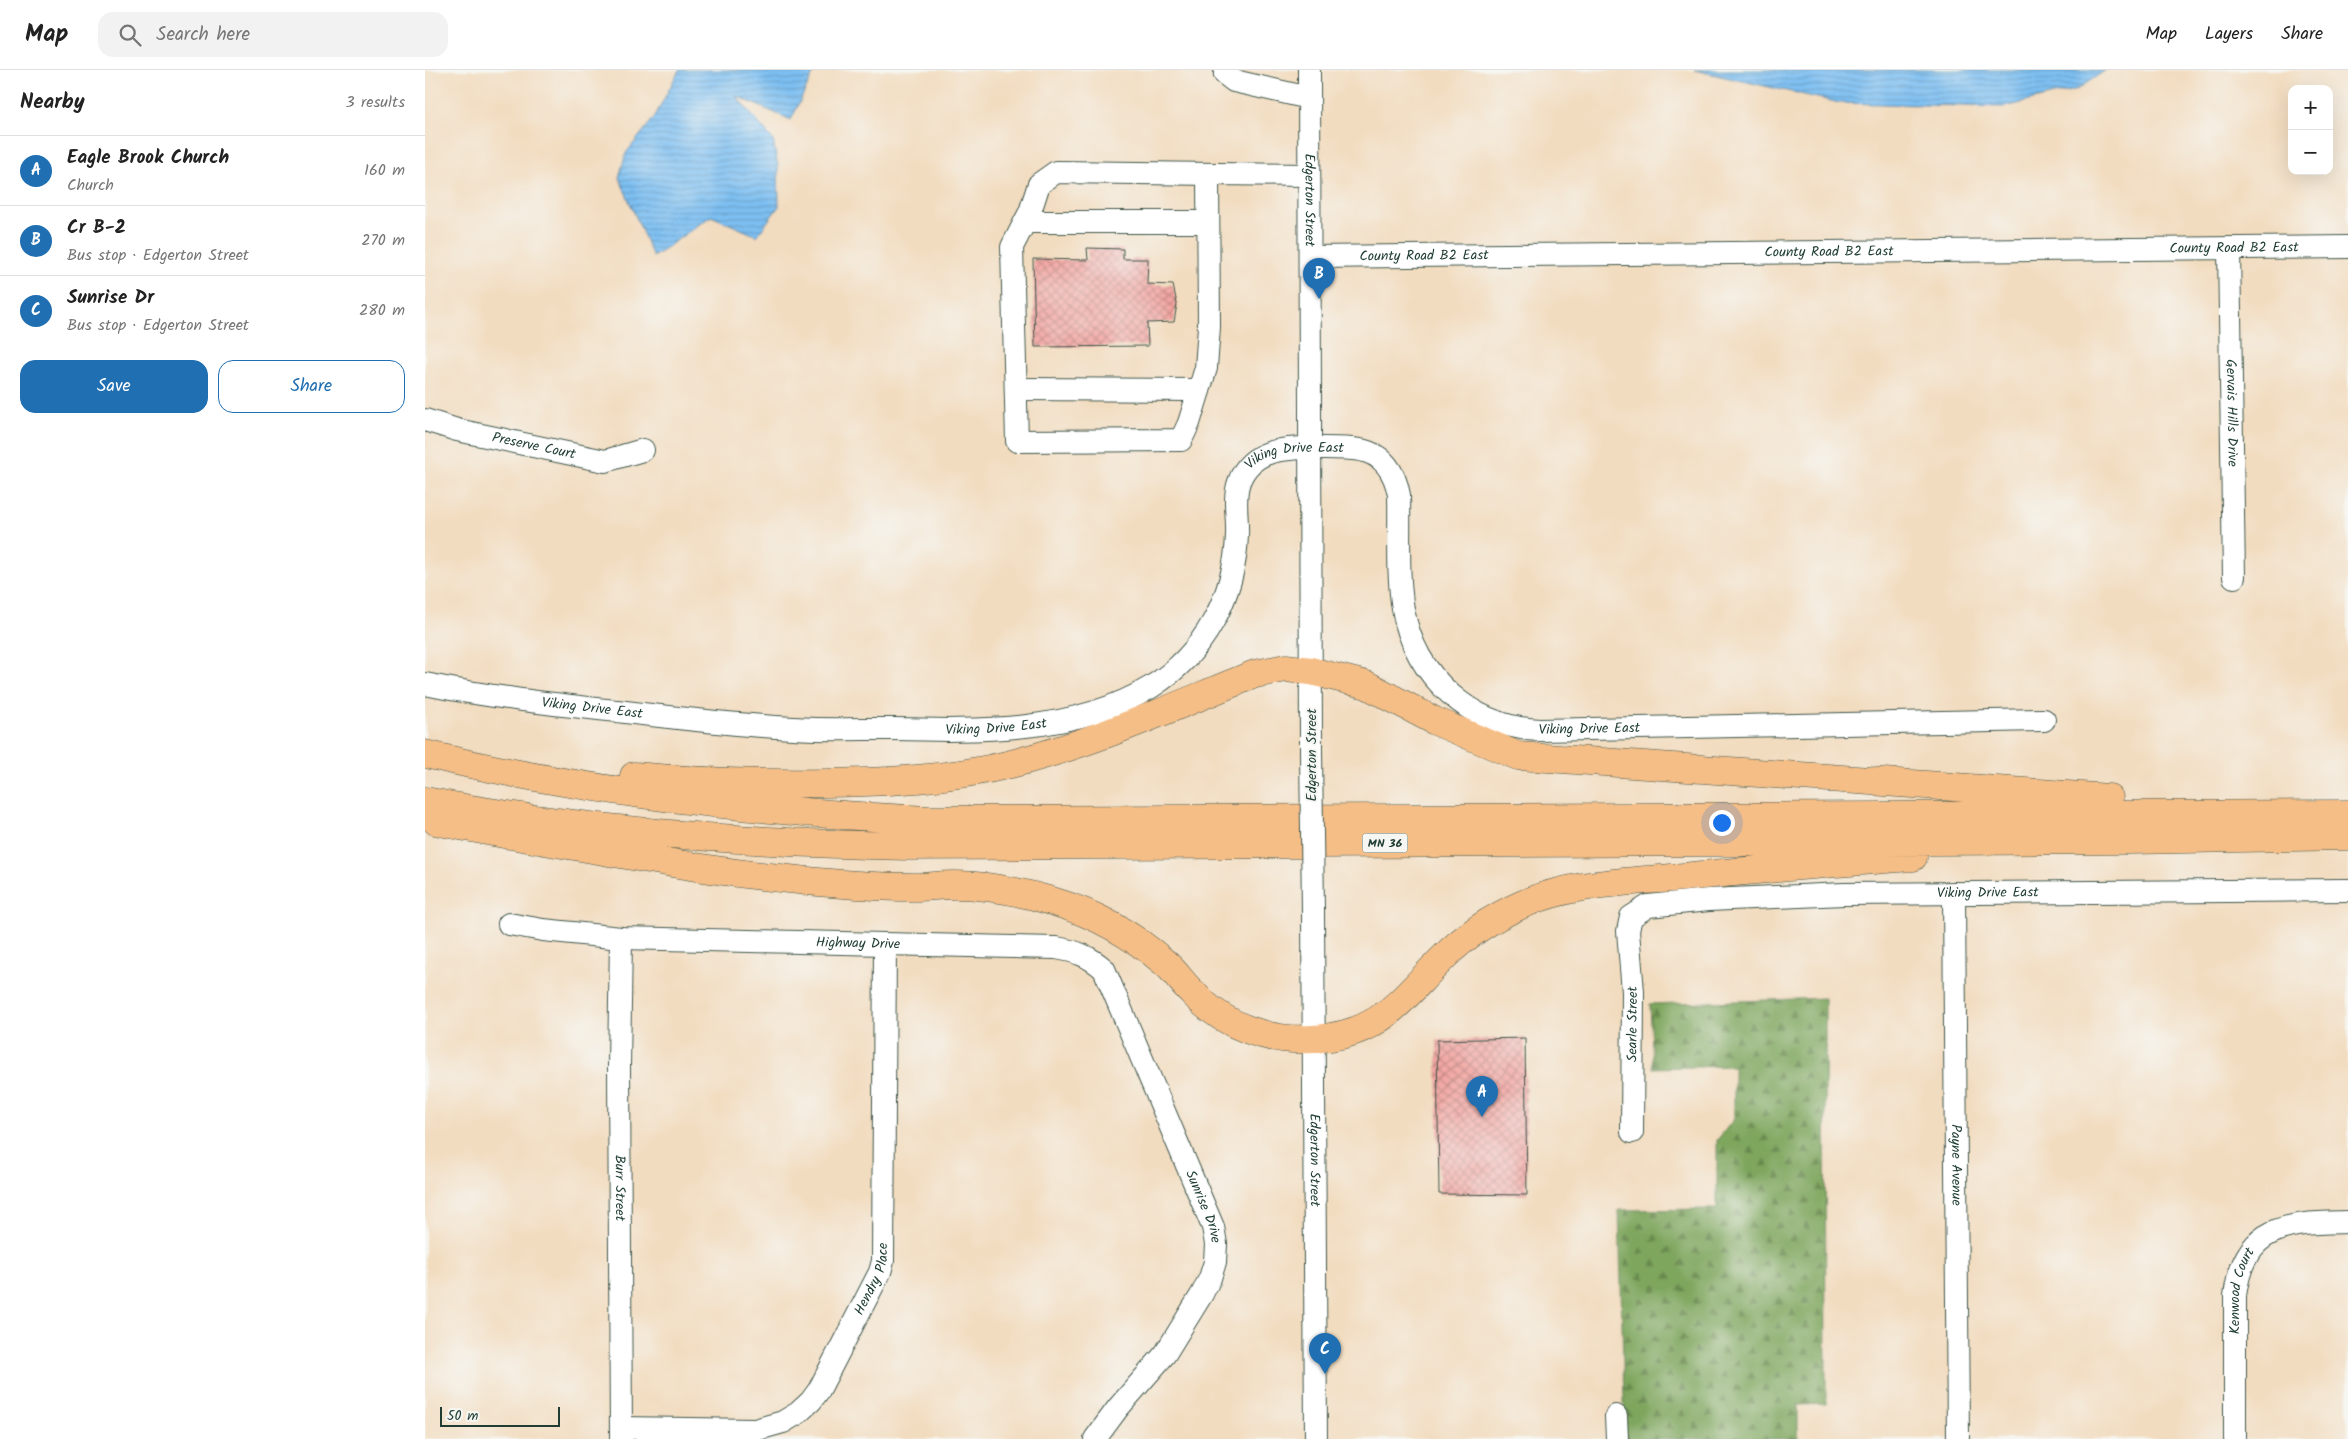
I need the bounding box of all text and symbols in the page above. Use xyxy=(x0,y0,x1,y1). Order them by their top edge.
search box xyxy=(98,12,448,57)
text: Map xyxy=(25,15,68,54)
text: Search here xyxy=(156,20,250,50)
text: Map xyxy=(2146,20,2177,49)
text: Layers xyxy=(2205,20,2253,49)
text: Share xyxy=(2281,20,2323,49)
icon: search xyxy=(116,21,144,49)
map controls xyxy=(2288,85,2333,175)
button: + xyxy=(2288,85,2333,130)
text: Nearby xyxy=(20,86,85,119)
text: 3 results xyxy=(346,90,405,115)
button: − xyxy=(2288,130,2333,175)
text: Eagle Brook Church xyxy=(67,143,229,173)
street label: Edgerton Street xyxy=(1298,153,1321,247)
text: A xyxy=(31,158,41,183)
text: 160 m xyxy=(364,158,405,183)
text: Church xyxy=(67,173,114,198)
text: Cr B-2 xyxy=(67,213,126,243)
text: B xyxy=(31,228,41,253)
text: 270 m xyxy=(361,228,405,253)
street label: County Road B2 East xyxy=(2169,236,2299,260)
street label: County Road B2 East xyxy=(1764,240,1894,264)
text: Bus stop · Edgerton Street xyxy=(67,243,249,268)
street label: County Road B2 East xyxy=(1359,244,1489,268)
pin: B xyxy=(1303,258,1335,299)
text: Sunrise Dr xyxy=(67,283,154,313)
text: C xyxy=(31,298,41,323)
text: 280 m xyxy=(359,298,405,323)
text: Bus stop · Edgerton Street xyxy=(67,313,249,338)
street label: Gervais Hills Drive xyxy=(2220,359,2243,468)
button: Save xyxy=(20,360,208,413)
button: Share xyxy=(218,360,405,413)
street label: Preserve Court xyxy=(490,427,578,466)
street label: Viking Drive East xyxy=(1239,437,1345,475)
street label: Viking Drive East xyxy=(540,692,644,725)
street label: Edgerton Street xyxy=(1301,708,1323,802)
street label: Viking Drive East xyxy=(945,712,1049,741)
street label: Viking Drive East xyxy=(1538,717,1641,741)
your location xyxy=(1709,810,1735,836)
road number: MN 36 xyxy=(1363,834,1407,852)
street label: Viking Drive East xyxy=(1937,881,2039,904)
street label: Highway Drive xyxy=(816,931,901,955)
street label: Searle Street xyxy=(1622,985,1644,1062)
pin: A xyxy=(1466,1076,1498,1117)
street label: Edgerton Street xyxy=(1303,1113,1326,1207)
street label: Payne Avenue xyxy=(1945,1124,1967,1206)
street label: Burr Street xyxy=(608,1155,631,1222)
street label: Sunrise Drive xyxy=(1179,1167,1227,1245)
street label: Hendry Place xyxy=(848,1242,894,1319)
street label: Kenwood Court xyxy=(2224,1242,2261,1334)
pin: C xyxy=(1309,1333,1341,1374)
scale bar xyxy=(440,1404,560,1427)
text: 50 m xyxy=(447,1405,478,1427)

